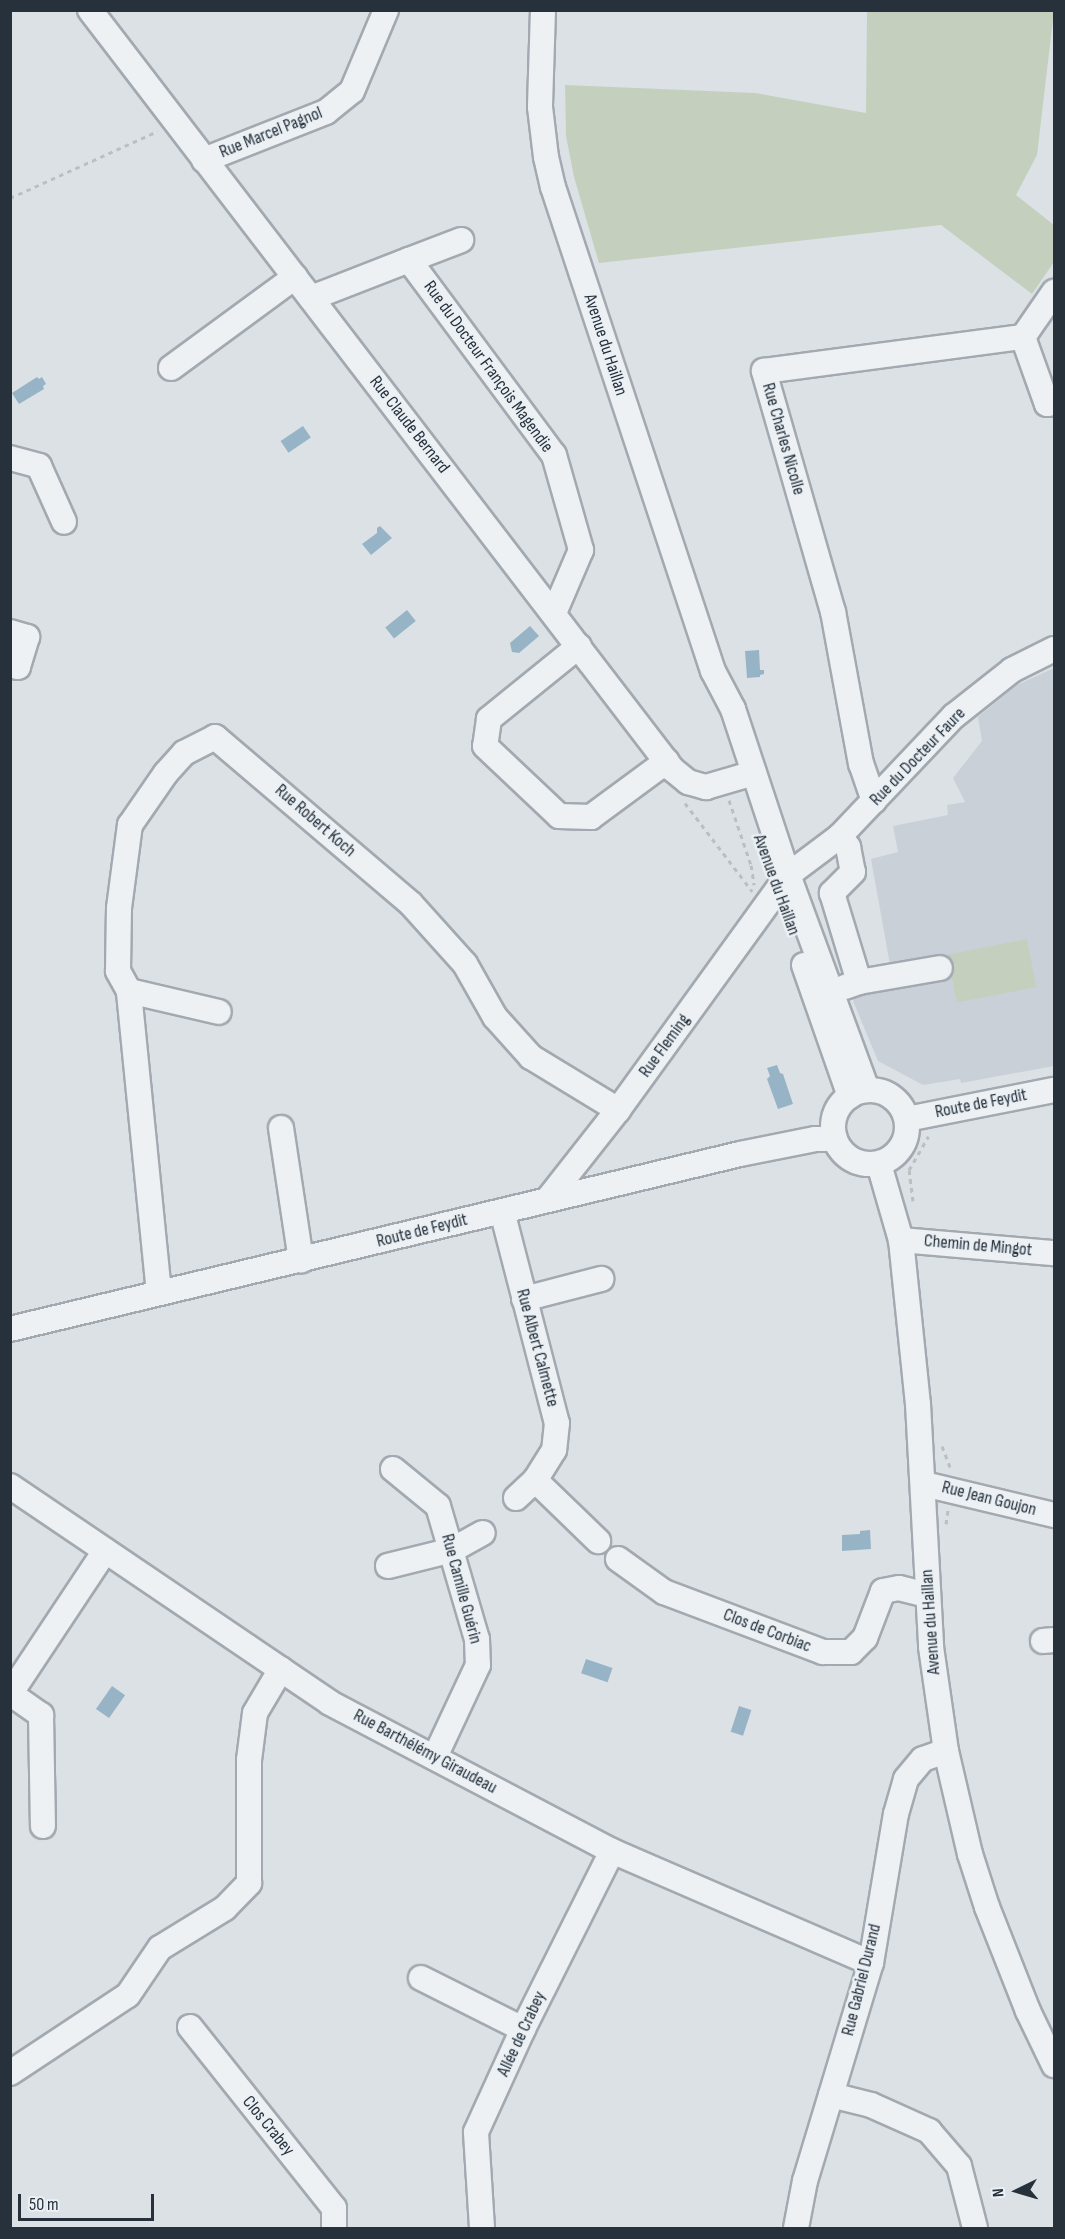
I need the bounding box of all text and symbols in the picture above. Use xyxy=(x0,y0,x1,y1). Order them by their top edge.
street label: Rue Marcel Pagnol xyxy=(216,103,326,163)
street label: Rue du Docteur François Magendie xyxy=(419,277,557,457)
street label: Avenue du Haillan xyxy=(578,291,632,399)
street label: Rue Claude Bernard xyxy=(364,372,454,478)
street label: Rue Charles Nicolle xyxy=(757,381,809,497)
street label: Rue du Docteur Faure xyxy=(866,703,970,811)
street label: Rue Robert Koch xyxy=(270,780,360,862)
street label: Avenue du Haillan xyxy=(748,832,804,938)
street label: Rue Fleming xyxy=(635,1010,695,1082)
street label: Route de Feydit xyxy=(933,1085,1029,1123)
street label: Route de Feydit xyxy=(374,1209,470,1253)
street label: Chemin de Mingot xyxy=(923,1231,1033,1261)
street label: Rue Albert Calmette xyxy=(511,1287,563,1409)
street label: Rue Jean Goujon xyxy=(939,1477,1039,1521)
street label: Rue Camille Guérin xyxy=(436,1532,486,1646)
street label: Avenue du Haillan xyxy=(917,1569,945,1675)
street label: Clos de Corbiac xyxy=(720,1604,814,1658)
street label: Rue Barthélémy Giraudeau xyxy=(349,1705,501,1799)
street label: Rue Gabriel Durand xyxy=(838,1922,886,2038)
street label: Allée de Crabey xyxy=(493,1988,551,2080)
street label: Clos Crabey xyxy=(237,2092,299,2160)
north arrow xyxy=(987,2161,1047,2221)
scale bar xyxy=(21,2182,158,2220)
text: N xyxy=(989,2188,1008,2198)
text: 50 m xyxy=(29,2194,59,2215)

